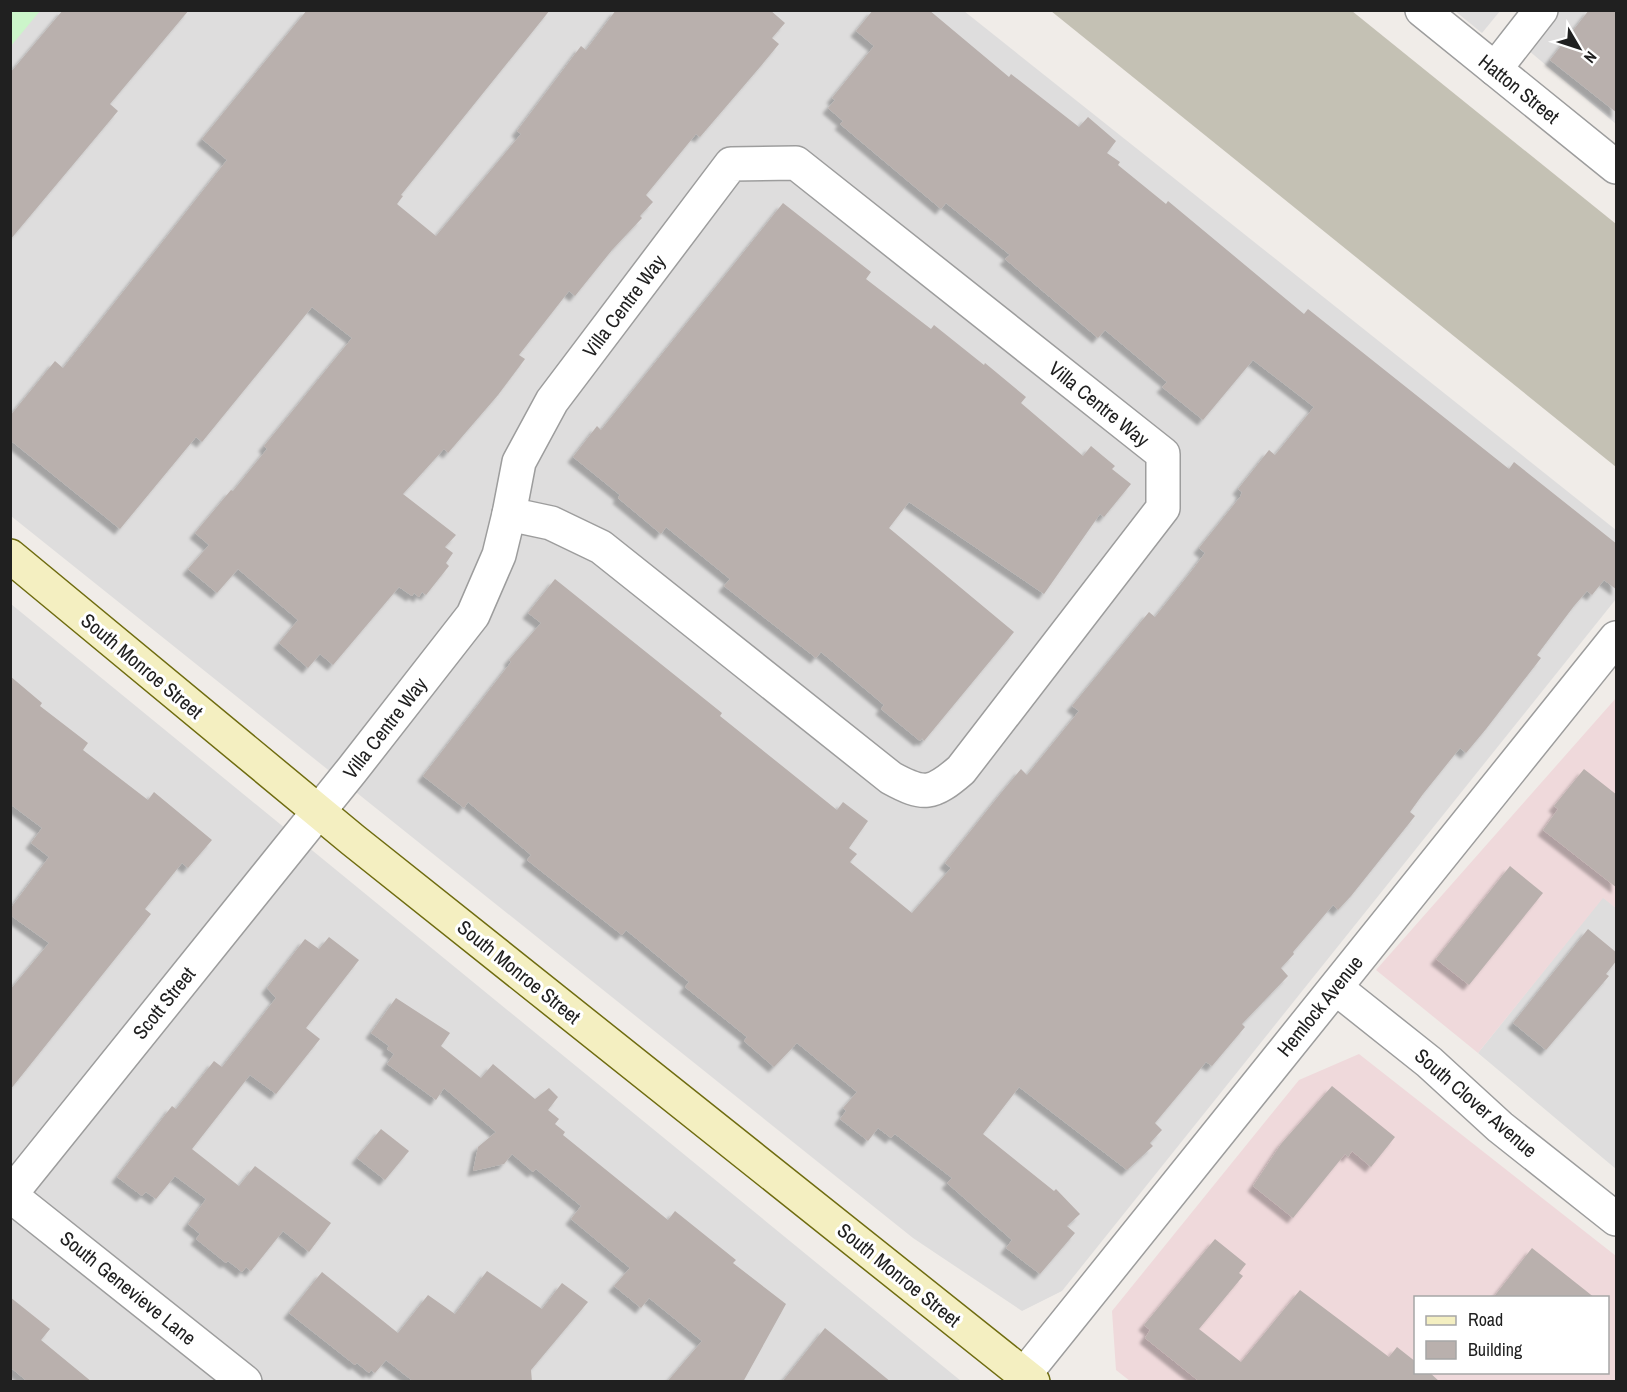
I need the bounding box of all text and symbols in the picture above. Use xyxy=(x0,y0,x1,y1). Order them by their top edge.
north arrow xyxy=(1549,18,1609,78)
text: N xyxy=(1579,47,1602,68)
street label: Hatton Street xyxy=(1473,48,1566,130)
street label: Villa Centre Way xyxy=(576,248,672,363)
street label: Villa Centre Way xyxy=(1043,355,1156,453)
street label: South Monroe Street xyxy=(76,607,209,725)
street label: Villa Centre Way xyxy=(336,671,433,784)
street label: South Monroe Street xyxy=(452,913,587,1030)
street label: Hemlock Avenue xyxy=(1270,949,1369,1062)
street label: Scott Street xyxy=(126,961,201,1044)
street label: South Clover Avenue xyxy=(1409,1042,1543,1163)
street label: South Monroe Street xyxy=(832,1216,967,1333)
street label: South Genevieve Lane xyxy=(55,1224,202,1351)
legend xyxy=(1414,1296,1609,1374)
text: Road xyxy=(1468,1307,1503,1332)
text: Building xyxy=(1468,1337,1523,1362)

